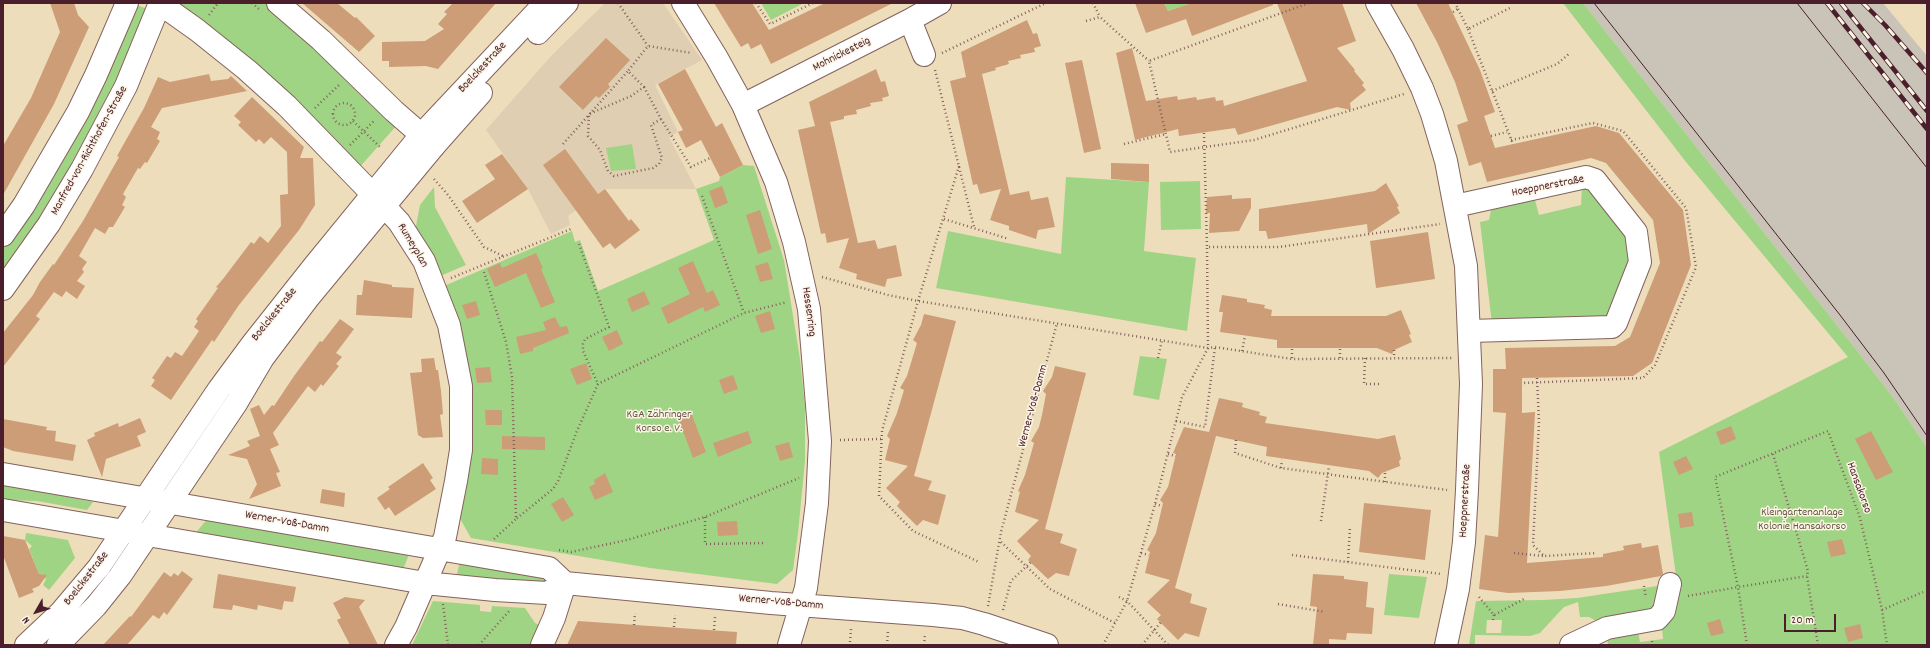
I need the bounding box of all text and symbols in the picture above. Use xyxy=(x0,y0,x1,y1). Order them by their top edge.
street label: Mohnickesteig xyxy=(811,34,873,76)
street label: Boelckestraße xyxy=(456,39,510,97)
street label: Manfred-von-Richthofen-Straße xyxy=(48,84,132,218)
street label: Hoeppnerstraße xyxy=(1510,173,1586,201)
street label: Rumeyplan xyxy=(393,221,431,271)
street label: Boelckestraße xyxy=(249,285,301,345)
street label: Hessenring xyxy=(797,286,819,338)
street label: Werner-Voß-Damm xyxy=(1016,363,1052,449)
park label: KGA Zähringer Korso e. V. xyxy=(627,408,691,436)
street label: Hansakorso xyxy=(1842,461,1874,515)
street label: Hoeppnerstraße xyxy=(1457,464,1475,538)
park label: Kleingartenanlage Kolonie Hansakorso xyxy=(1758,506,1846,534)
street label: Werner-Voß-Damm xyxy=(244,509,330,537)
street label: Boelckestraße xyxy=(61,549,113,609)
north arrow xyxy=(16,592,56,632)
street label: Werner-Voß-Damm xyxy=(738,592,824,614)
scale bar xyxy=(1786,606,1838,632)
text: N xyxy=(19,612,35,627)
text: 20 m xyxy=(1791,612,1814,629)

